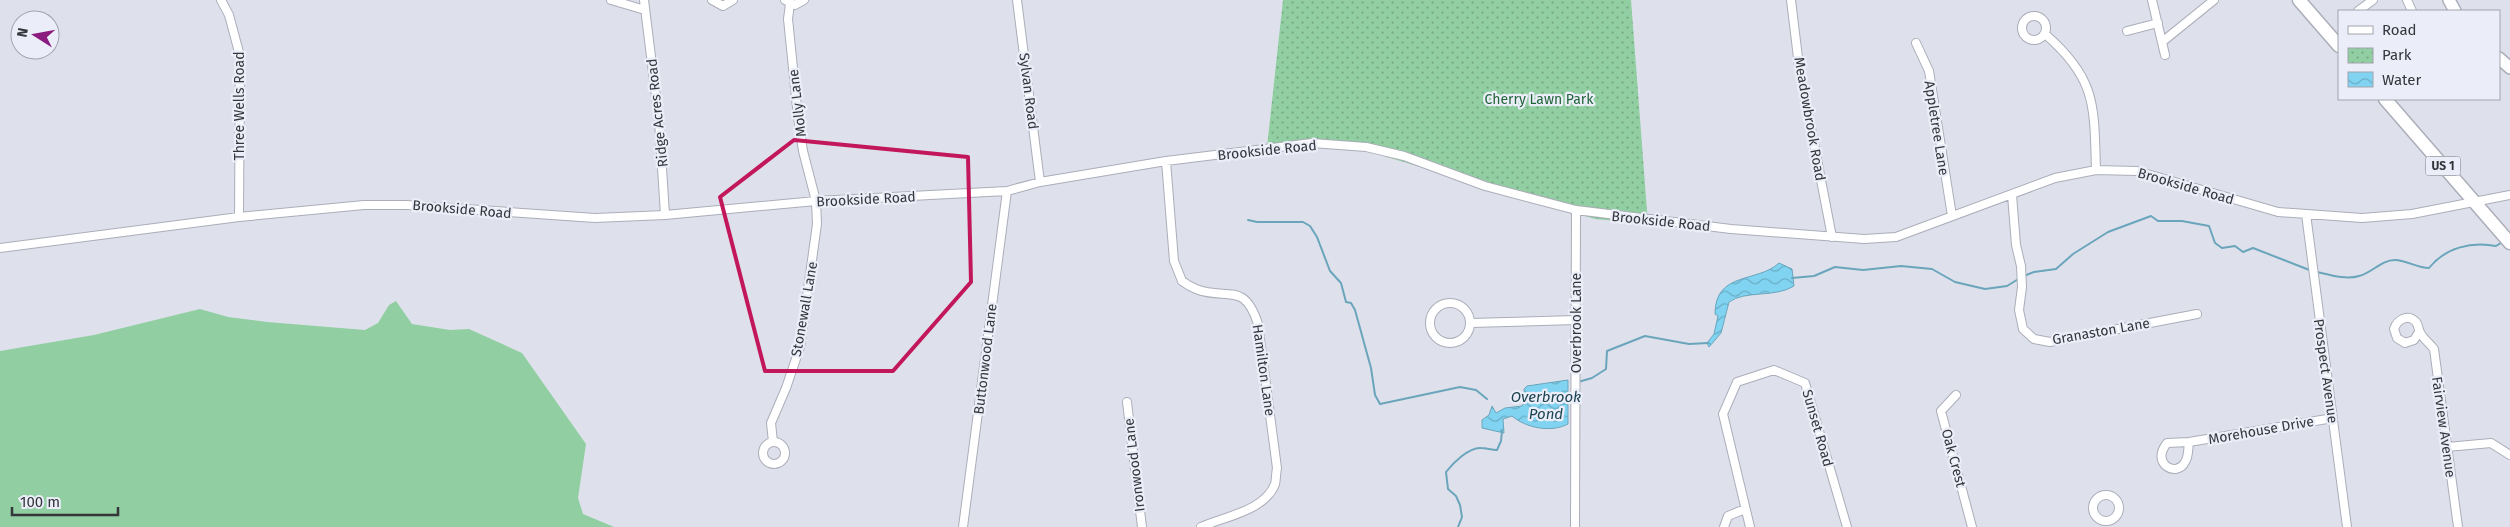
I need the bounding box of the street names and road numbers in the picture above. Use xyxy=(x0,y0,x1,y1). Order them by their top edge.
street label: Three Wells Road xyxy=(231,51,248,161)
street label: Sylvan Road xyxy=(1015,52,1042,130)
street label: Meadowbrook Road xyxy=(1790,56,1829,182)
street label: Ridge Acres Road xyxy=(643,58,672,168)
street label: Molly Lane xyxy=(785,68,810,138)
street label: Appletree Lane xyxy=(1921,80,1952,177)
street label: Brookside Road xyxy=(1217,137,1317,164)
road number: US 1 xyxy=(2426,157,2460,176)
street label: Brookside Road xyxy=(2136,165,2236,208)
street label: Brookside Road xyxy=(816,188,916,211)
street label: Brookside Road xyxy=(412,197,512,222)
street label: Brookside Road xyxy=(1611,208,1711,235)
street label: Stonewall Lane xyxy=(788,260,821,358)
street label: Overbrook Lane xyxy=(1568,273,1585,373)
street label: Buttonwood Lane xyxy=(970,303,1001,416)
street label: Granaston Lane xyxy=(2051,315,2151,348)
street label: Prospect Avenue xyxy=(2310,318,2341,424)
street label: Hamilton Lane xyxy=(1249,323,1278,417)
street label: Fairview Avenue xyxy=(2428,376,2459,479)
street label: Sunset Road xyxy=(1798,388,1837,469)
street label: Morehouse Drive xyxy=(2207,413,2315,448)
street label: Ironwood Lane xyxy=(1120,417,1149,513)
street label: Oak Crest xyxy=(1938,427,1970,490)

